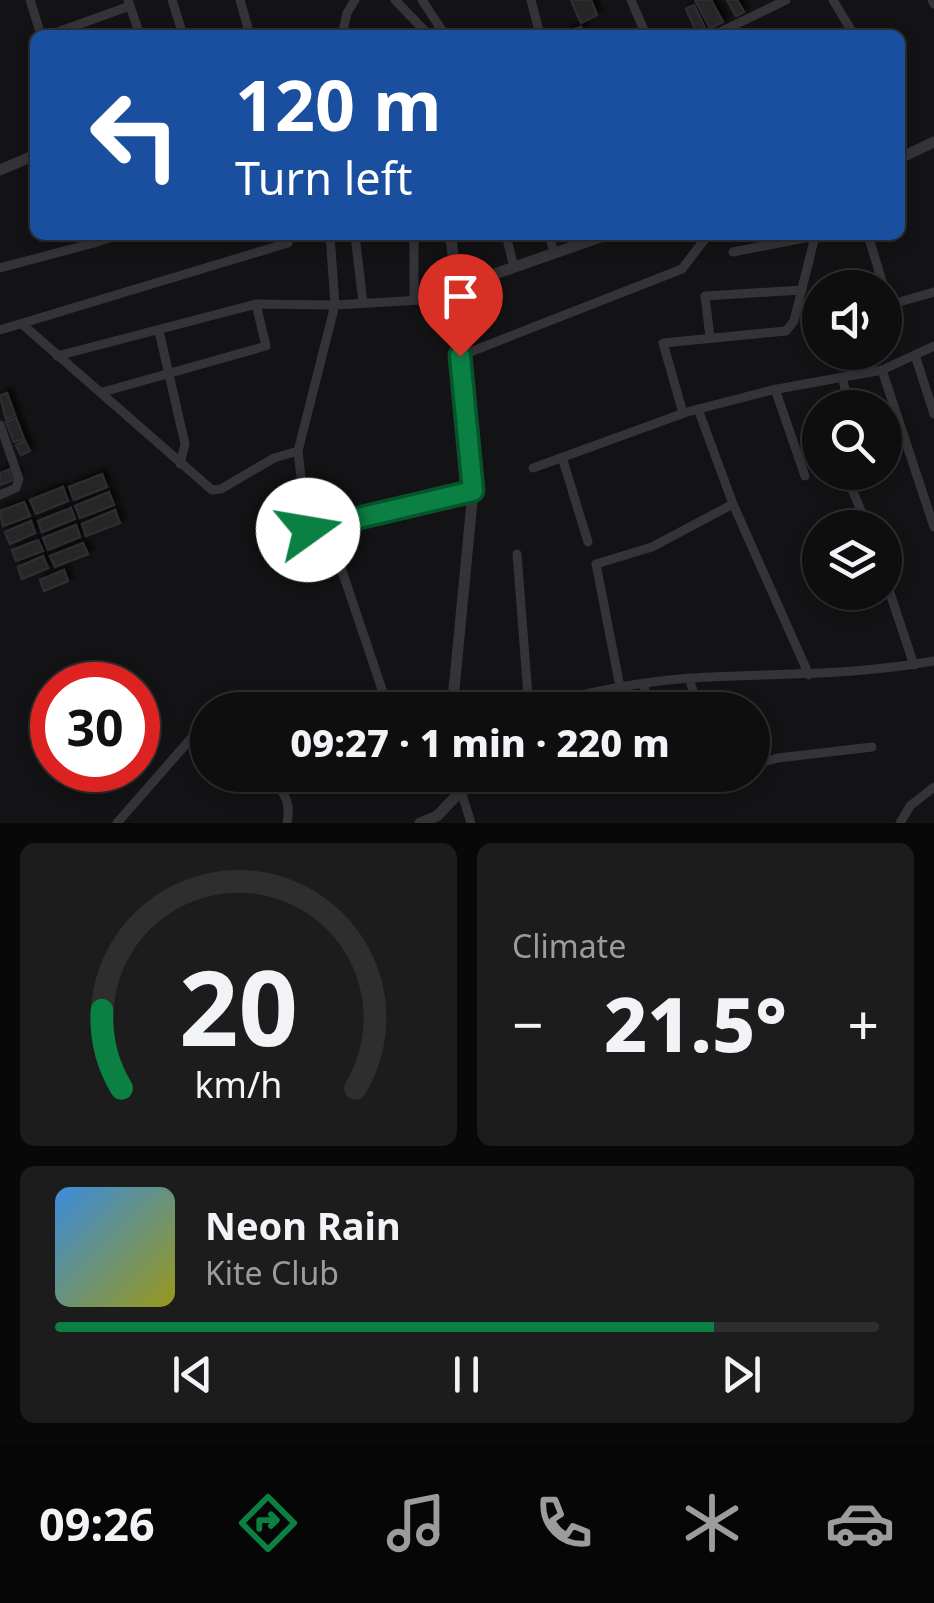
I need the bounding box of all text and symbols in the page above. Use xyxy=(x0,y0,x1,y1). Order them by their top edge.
text: 120 m xyxy=(235,56,442,152)
icon: left xyxy=(70,70,200,200)
text: Turn left xyxy=(235,147,412,208)
pin xyxy=(418,254,503,357)
icon: arrive xyxy=(433,269,488,324)
map controls xyxy=(802,270,902,610)
button: sound xyxy=(802,270,902,370)
button: search xyxy=(802,390,902,490)
position arrow xyxy=(256,478,360,582)
button: layers xyxy=(802,510,902,610)
speed limit sign: 30 xyxy=(30,662,160,792)
text: 09:27 · 1 min · 220 m xyxy=(290,716,670,768)
text: Climate xyxy=(512,924,626,967)
text: 20 xyxy=(179,935,298,1076)
text: 21.5° xyxy=(604,972,787,1074)
text: − xyxy=(512,986,543,1061)
text: + xyxy=(848,986,879,1061)
text: km/h xyxy=(195,1060,282,1108)
text: Neon Rain xyxy=(205,1199,401,1251)
text: Kite Club xyxy=(205,1251,339,1294)
icon: previous xyxy=(165,1347,220,1402)
icon: pause xyxy=(439,1347,494,1402)
icon: next xyxy=(714,1347,769,1402)
icon: directions xyxy=(233,1488,303,1558)
icon: music xyxy=(381,1488,451,1558)
icon: phone xyxy=(529,1488,599,1558)
icon: climate xyxy=(677,1488,747,1558)
icon: car xyxy=(825,1488,895,1558)
text: 09:26 xyxy=(39,1493,155,1554)

